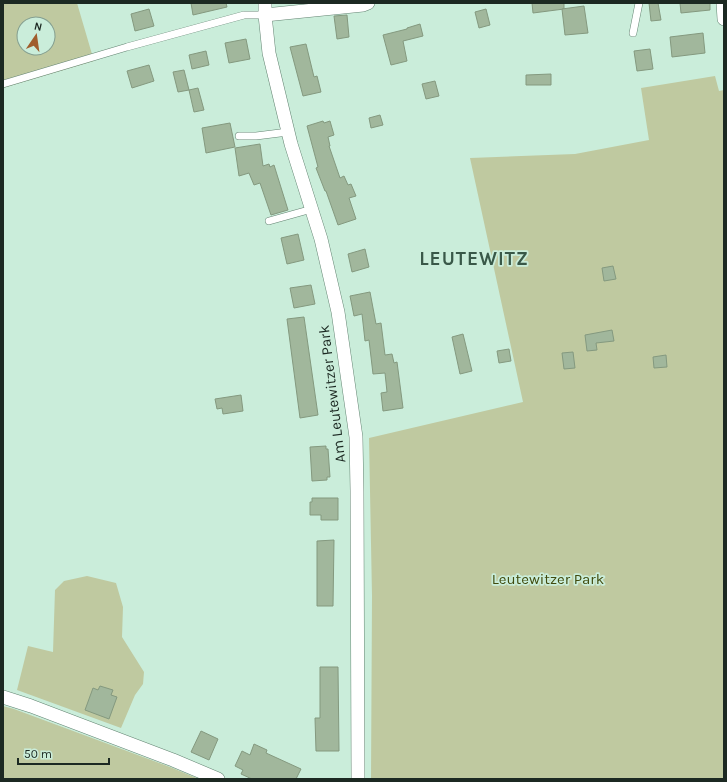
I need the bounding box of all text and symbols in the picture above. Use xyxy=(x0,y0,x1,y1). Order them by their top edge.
north arrow xyxy=(16,16,56,56)
text: N xyxy=(33,20,43,34)
district label: LEUTEWITZ xyxy=(419,248,529,270)
street label: Am Leutewitzer Park xyxy=(315,324,349,464)
park label: Leutewitzer Park xyxy=(492,570,604,588)
scale bar xyxy=(18,740,109,766)
text: 50 m xyxy=(24,747,52,761)

